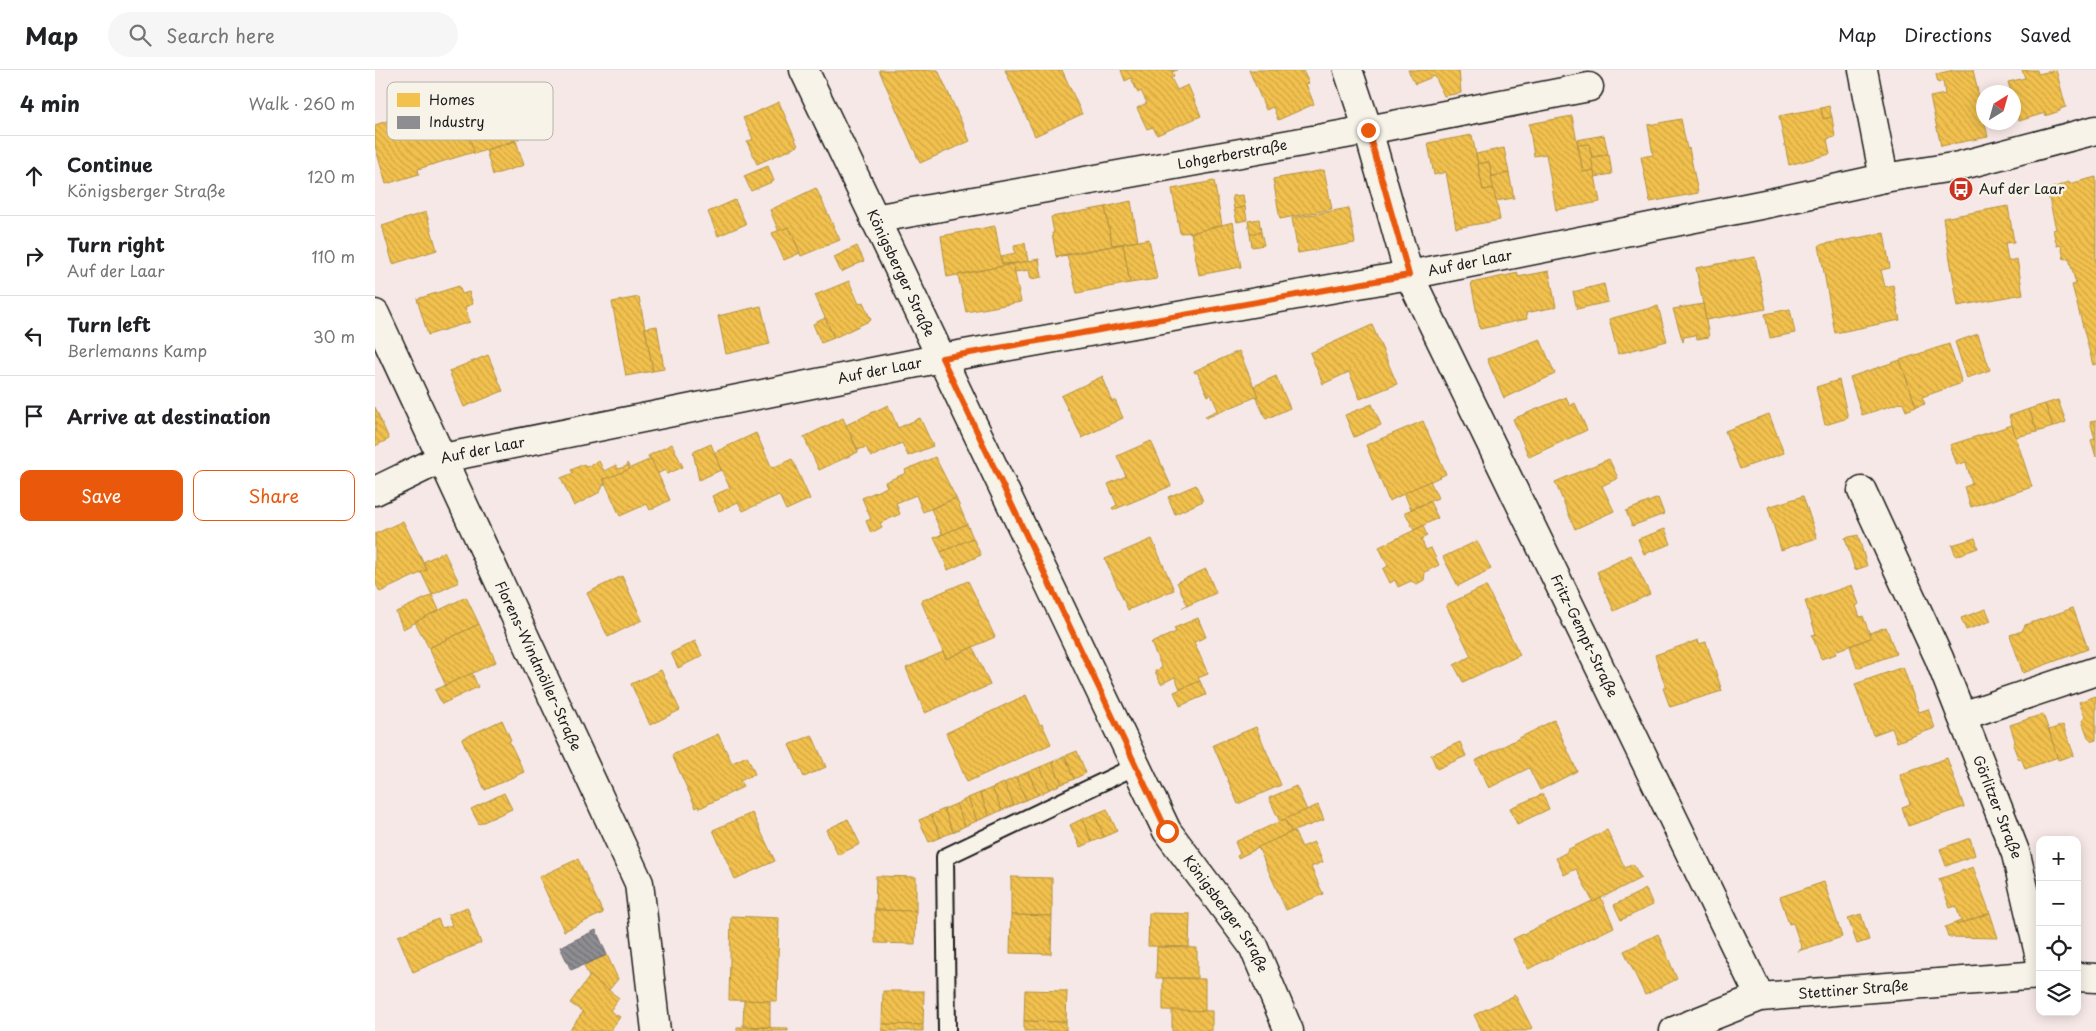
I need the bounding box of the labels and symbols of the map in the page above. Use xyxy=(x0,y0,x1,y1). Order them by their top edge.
legend xyxy=(387,82,553,140)
north arrow xyxy=(1976,85,2021,130)
text: Homes xyxy=(429,89,475,110)
text: Industry xyxy=(429,111,484,132)
route end xyxy=(1357,119,1380,142)
street label: Lohgerberstraße xyxy=(1176,134,1289,174)
bus stop icon: Auf der Laar xyxy=(1948,176,1974,202)
place label: Auf der Laar xyxy=(1979,178,2065,199)
street label: Königsberger Straße xyxy=(862,206,941,340)
street label: Auf der Laar xyxy=(1426,244,1514,281)
street label: Auf der Laar xyxy=(836,351,924,389)
street label: Auf der Laar xyxy=(439,431,527,468)
street label: Fritz-Gempt-Straße xyxy=(1546,570,1624,701)
street label: Florens-Windmöller-Straße xyxy=(490,577,587,754)
street label: Görlitzer Straße xyxy=(1968,752,2028,861)
route start xyxy=(1156,820,1179,843)
street label: Königsberger Straße xyxy=(1178,850,1274,975)
street label: Stettiner Straße xyxy=(1797,974,1909,1004)

